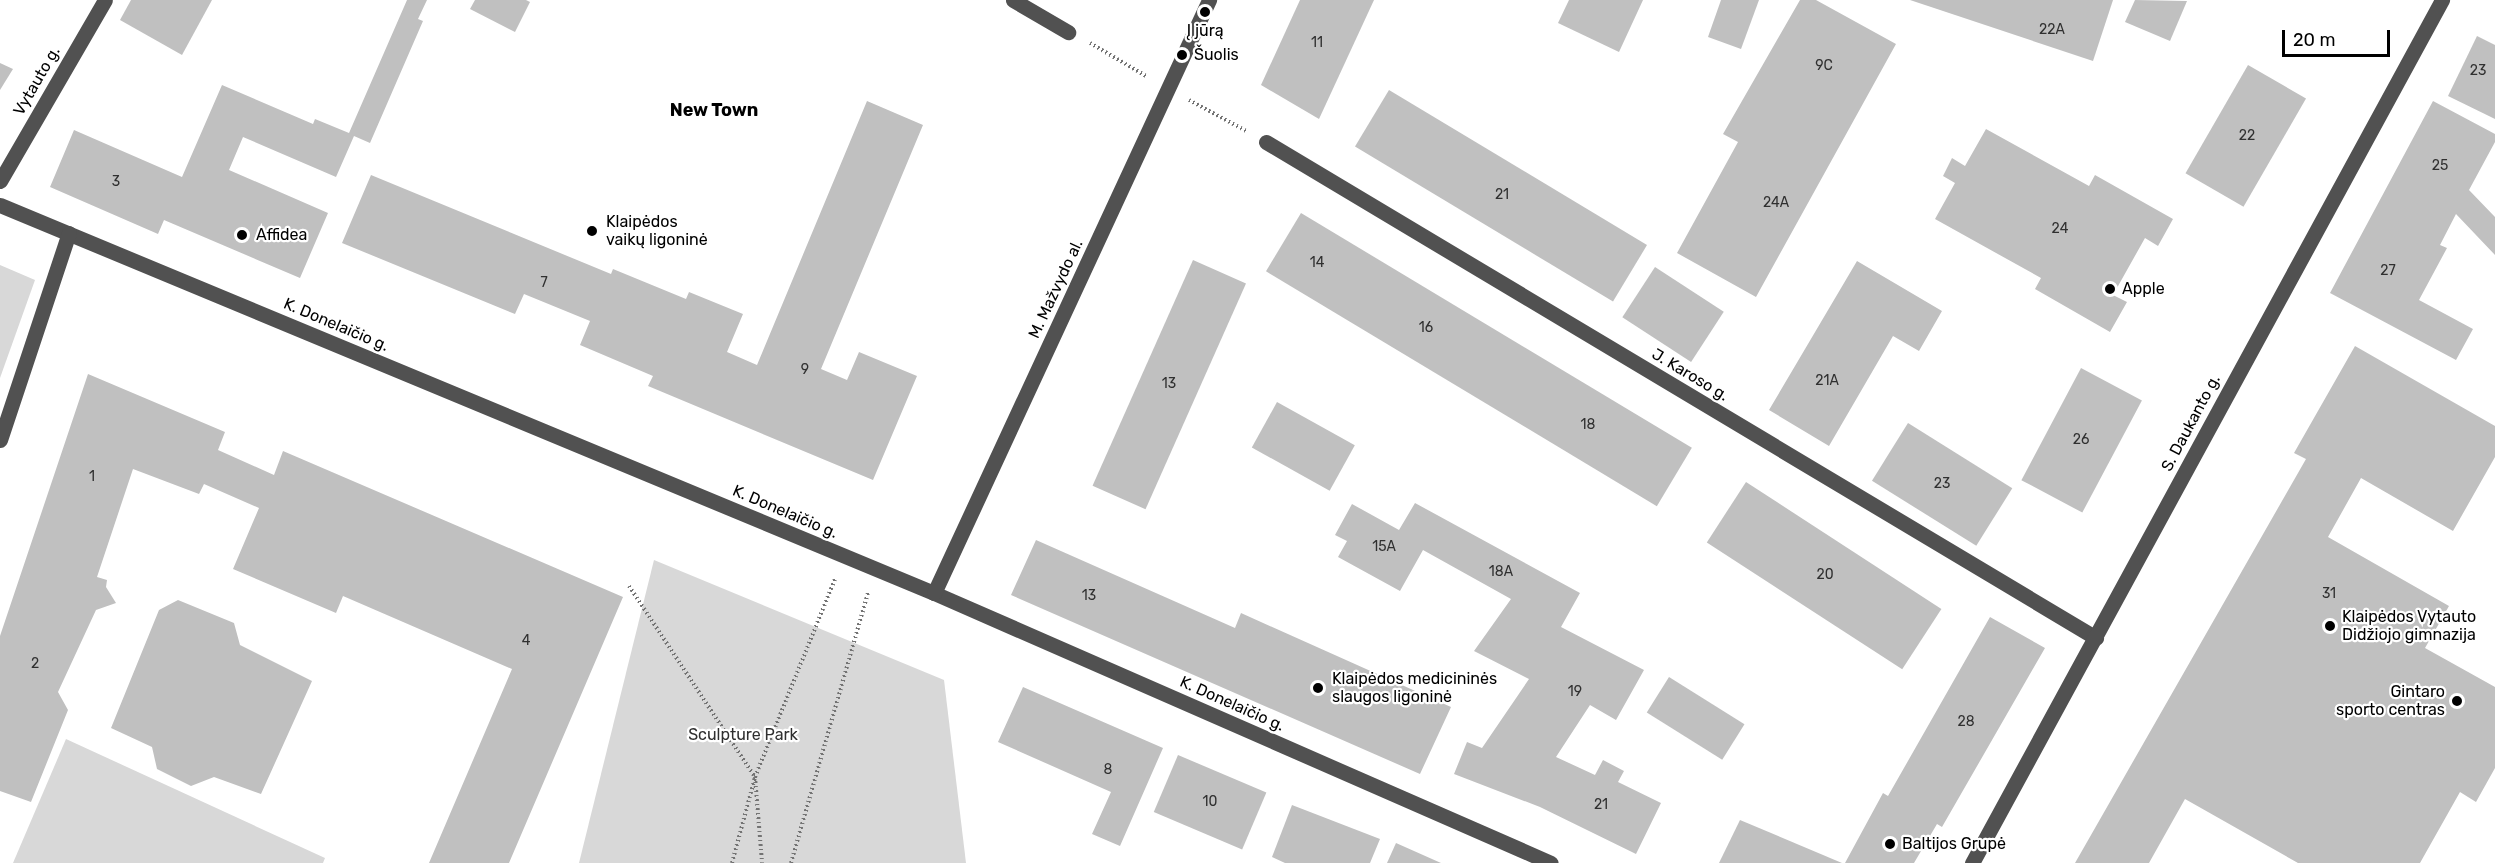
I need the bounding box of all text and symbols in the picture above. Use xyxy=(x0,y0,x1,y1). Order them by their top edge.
marker: Į jūrą xyxy=(1198,5,1212,19)
scale bar xyxy=(2285,18,2393,56)
place label: Į jūrą xyxy=(1186,21,1224,41)
house number: 22A xyxy=(2039,22,2065,38)
text: 20 m xyxy=(2293,29,2335,51)
house number: 11 xyxy=(1311,35,1323,51)
street label: Vytauto g. xyxy=(10,43,64,119)
place label: Šuolis xyxy=(1194,45,1239,65)
marker: Šuolis xyxy=(1175,48,1189,62)
house number: 9C xyxy=(1815,58,1833,74)
house number: 23 xyxy=(2470,63,2486,79)
district label: New Town xyxy=(669,99,759,121)
house number: 22 xyxy=(2239,128,2255,144)
house number: 25 xyxy=(2432,158,2448,174)
house number: 3 xyxy=(112,174,120,190)
house number: 21 xyxy=(1495,187,1509,203)
house number: 24A xyxy=(1763,195,1789,211)
place label: Klaipėdos vaikų ligoninė xyxy=(606,212,708,250)
house number: 24 xyxy=(2052,221,2068,237)
marker: Klaipėdos vaikų ligoninė xyxy=(583,222,601,240)
place label: Affidea xyxy=(256,225,307,245)
marker: Affidea xyxy=(233,226,251,244)
street label: M. Mažvydo al. xyxy=(1025,236,1087,342)
house number: 14 xyxy=(1310,255,1324,271)
house number: 27 xyxy=(2380,263,2396,279)
house number: 7 xyxy=(540,275,548,291)
place label: Apple xyxy=(2122,279,2165,299)
marker: Apple xyxy=(2103,282,2117,296)
street label: K. Donelaičio g. xyxy=(281,294,391,356)
house number: 16 xyxy=(1419,320,1433,336)
street label: J. Karoso g. xyxy=(1648,345,1732,405)
house number: 9 xyxy=(801,362,809,378)
street label: S. Daukanto g. xyxy=(2157,371,2225,475)
house number: 21A xyxy=(1815,373,1839,389)
house number: 13 xyxy=(1162,376,1176,392)
house number: 18 xyxy=(1581,417,1595,433)
house number: 26 xyxy=(2073,432,2089,448)
house number: 1 xyxy=(89,469,95,485)
house number: 23 xyxy=(1934,476,1950,492)
street label: K. Donelaičio g. xyxy=(730,481,840,543)
house number: 15A xyxy=(1372,539,1396,555)
house number: 18A xyxy=(1489,564,1513,580)
house number: 20 xyxy=(1816,567,1834,583)
house number: 31 xyxy=(2322,586,2336,602)
house number: 13 xyxy=(1082,588,1096,604)
place label: Klaipėdos Vytauto Didžiojo gimnazija xyxy=(2342,607,2477,645)
marker: Klaipėdos Vytauto Didžiojo gimnazija xyxy=(2323,619,2337,633)
house number: 4 xyxy=(522,633,530,649)
house number: 2 xyxy=(31,656,39,672)
place label: Klaipėdos medicininės slaugos ligoninė xyxy=(1332,669,1497,707)
street label: K. Donelaičio g. xyxy=(1177,672,1287,736)
marker: Klaipėdos medicininės slaugos ligoninė xyxy=(1309,679,1327,697)
place label: Gintaro sporto centras xyxy=(2336,682,2445,720)
house number: 19 xyxy=(1568,684,1582,700)
marker: Gintaro sporto centras xyxy=(2450,694,2464,708)
house number: 28 xyxy=(1957,714,1975,730)
park label: Sculpture Park xyxy=(688,725,798,745)
house number: 8 xyxy=(1104,762,1112,778)
house number: 10 xyxy=(1203,794,1217,810)
house number: 21 xyxy=(1594,797,1608,813)
place label: Baltijos Grupė xyxy=(1902,834,2006,854)
marker: Baltijos Grupė xyxy=(1883,837,1897,851)

